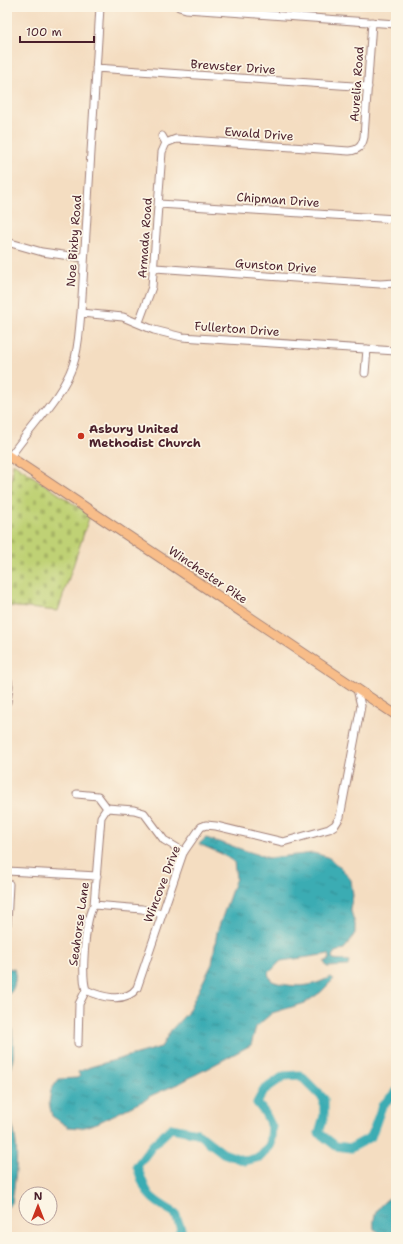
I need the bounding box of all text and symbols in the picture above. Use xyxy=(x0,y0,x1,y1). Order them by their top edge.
scale bar xyxy=(20,18,94,44)
text: 100 m xyxy=(26,24,62,40)
street label: Aurelia Road xyxy=(346,45,368,122)
street label: Brewster Drive xyxy=(190,56,276,78)
street label: Ewald Drive xyxy=(224,124,294,144)
street label: Chipman Drive xyxy=(236,189,320,211)
street label: Noe Bixby Road xyxy=(63,194,85,288)
street label: Armada Road xyxy=(134,197,156,279)
street label: Gunston Drive xyxy=(235,255,318,277)
street label: Fullerton Drive xyxy=(194,318,280,340)
place label: Asbury United Methodist Church xyxy=(89,421,201,451)
marker: Asbury United Methodist Church xyxy=(76,431,86,441)
street label: Winchester Pike xyxy=(165,543,251,607)
street label: Wincove Drive xyxy=(140,843,184,925)
street label: Seahorse Lane xyxy=(65,881,93,967)
north arrow xyxy=(18,1186,58,1226)
text: N xyxy=(34,1189,43,1204)

